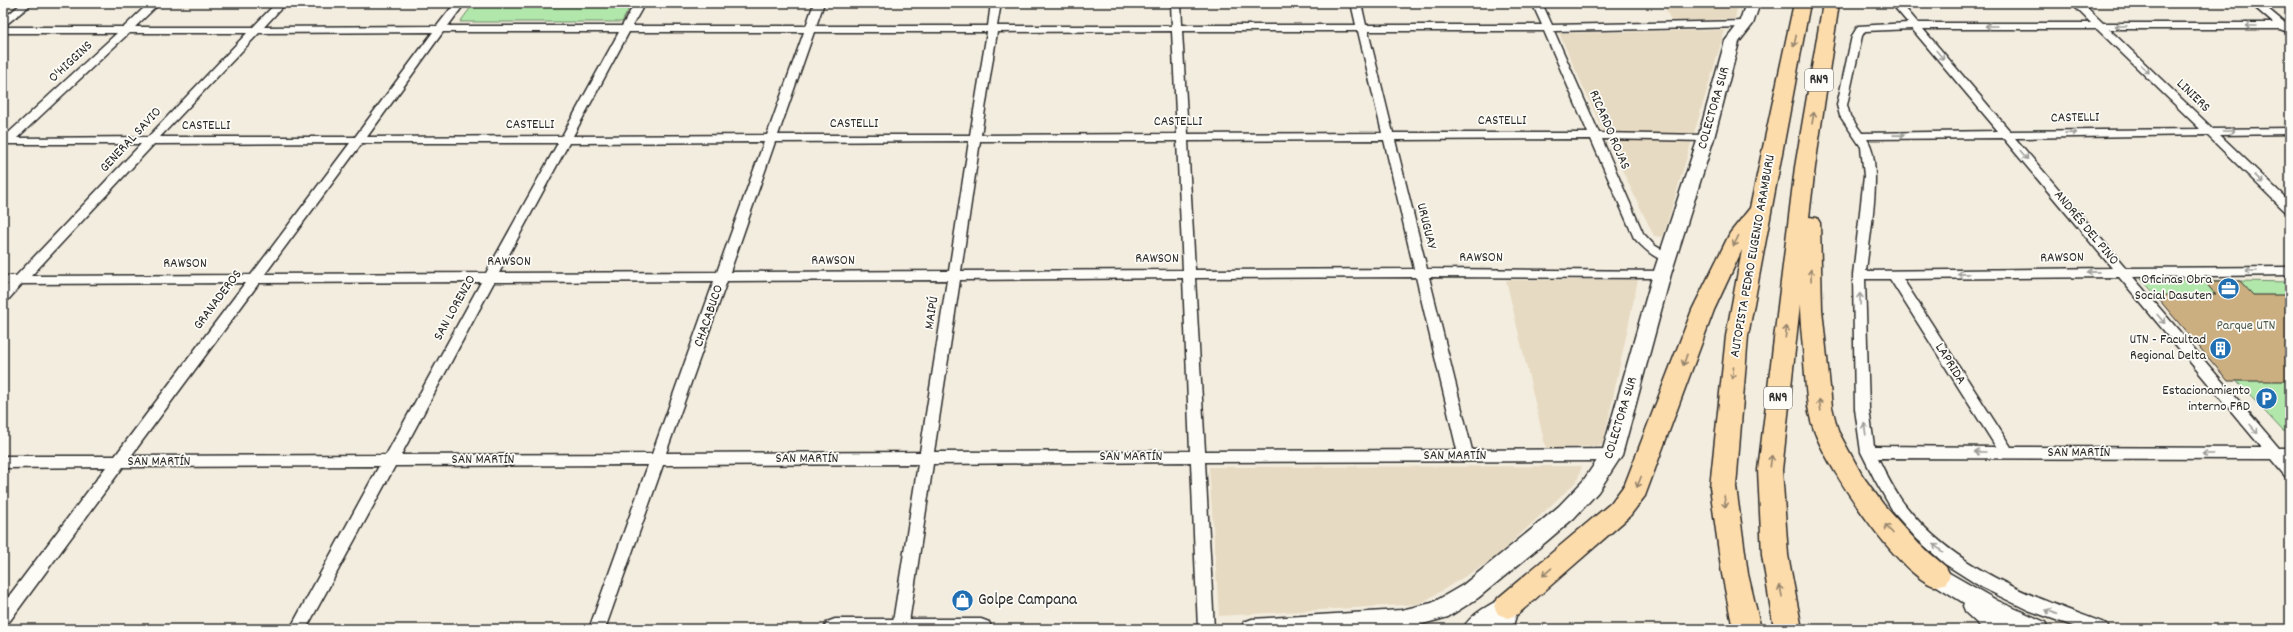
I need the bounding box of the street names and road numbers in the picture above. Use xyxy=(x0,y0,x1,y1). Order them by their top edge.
street label: O'HIGGINS xyxy=(44,36,98,88)
street label: COLECTORA SUR xyxy=(1693,64,1735,152)
road number: RN9 xyxy=(1805,69,1833,91)
street label: LINIERS xyxy=(2171,75,2215,117)
street label: RICARDO ROJAS xyxy=(1583,87,1635,173)
street label: GENERAL SAVIO xyxy=(95,103,167,177)
street label: CASTELLI xyxy=(2051,108,2100,128)
street label: CASTELLI xyxy=(1478,111,1527,131)
street label: CASTELLI xyxy=(1154,112,1203,132)
street label: CASTELLI xyxy=(830,114,879,134)
street label: CASTELLI xyxy=(506,115,555,135)
street label: CASTELLI xyxy=(182,116,231,136)
street label: AUTOPISTA PEDRO EUGENIO ARAMBURU xyxy=(1725,153,1781,359)
street label: ANDRÉS DEL PINO xyxy=(2049,186,2123,270)
street label: URUGUAY xyxy=(1411,201,1442,252)
street label: RAWSON xyxy=(1459,248,1503,268)
street label: RAWSON xyxy=(2040,248,2084,268)
street label: RAWSON xyxy=(1135,249,1179,269)
street label: RAWSON xyxy=(811,251,855,271)
street label: RAWSON xyxy=(487,252,531,272)
street label: RAWSON xyxy=(163,254,207,274)
street label: GRANADEROS xyxy=(189,266,247,334)
street label: SAN LORENZO xyxy=(429,272,481,344)
street label: CHACABUCO xyxy=(689,282,729,350)
street label: MAIPÚ xyxy=(920,295,944,331)
street label: LAPRIDA xyxy=(1929,339,1971,389)
street label: COLECTORA SUR xyxy=(1599,374,1643,462)
road number: RN9 xyxy=(1764,387,1792,409)
street label: SAN MARTÍN xyxy=(2047,443,2111,463)
street label: SAN MARTÍN xyxy=(1423,446,1487,466)
street label: SAN MARTÍN xyxy=(1099,447,1163,467)
street label: SAN MARTÍN xyxy=(775,449,839,469)
street label: SAN MARTÍN xyxy=(451,450,515,470)
street label: SAN MARTÍN xyxy=(127,452,191,472)

